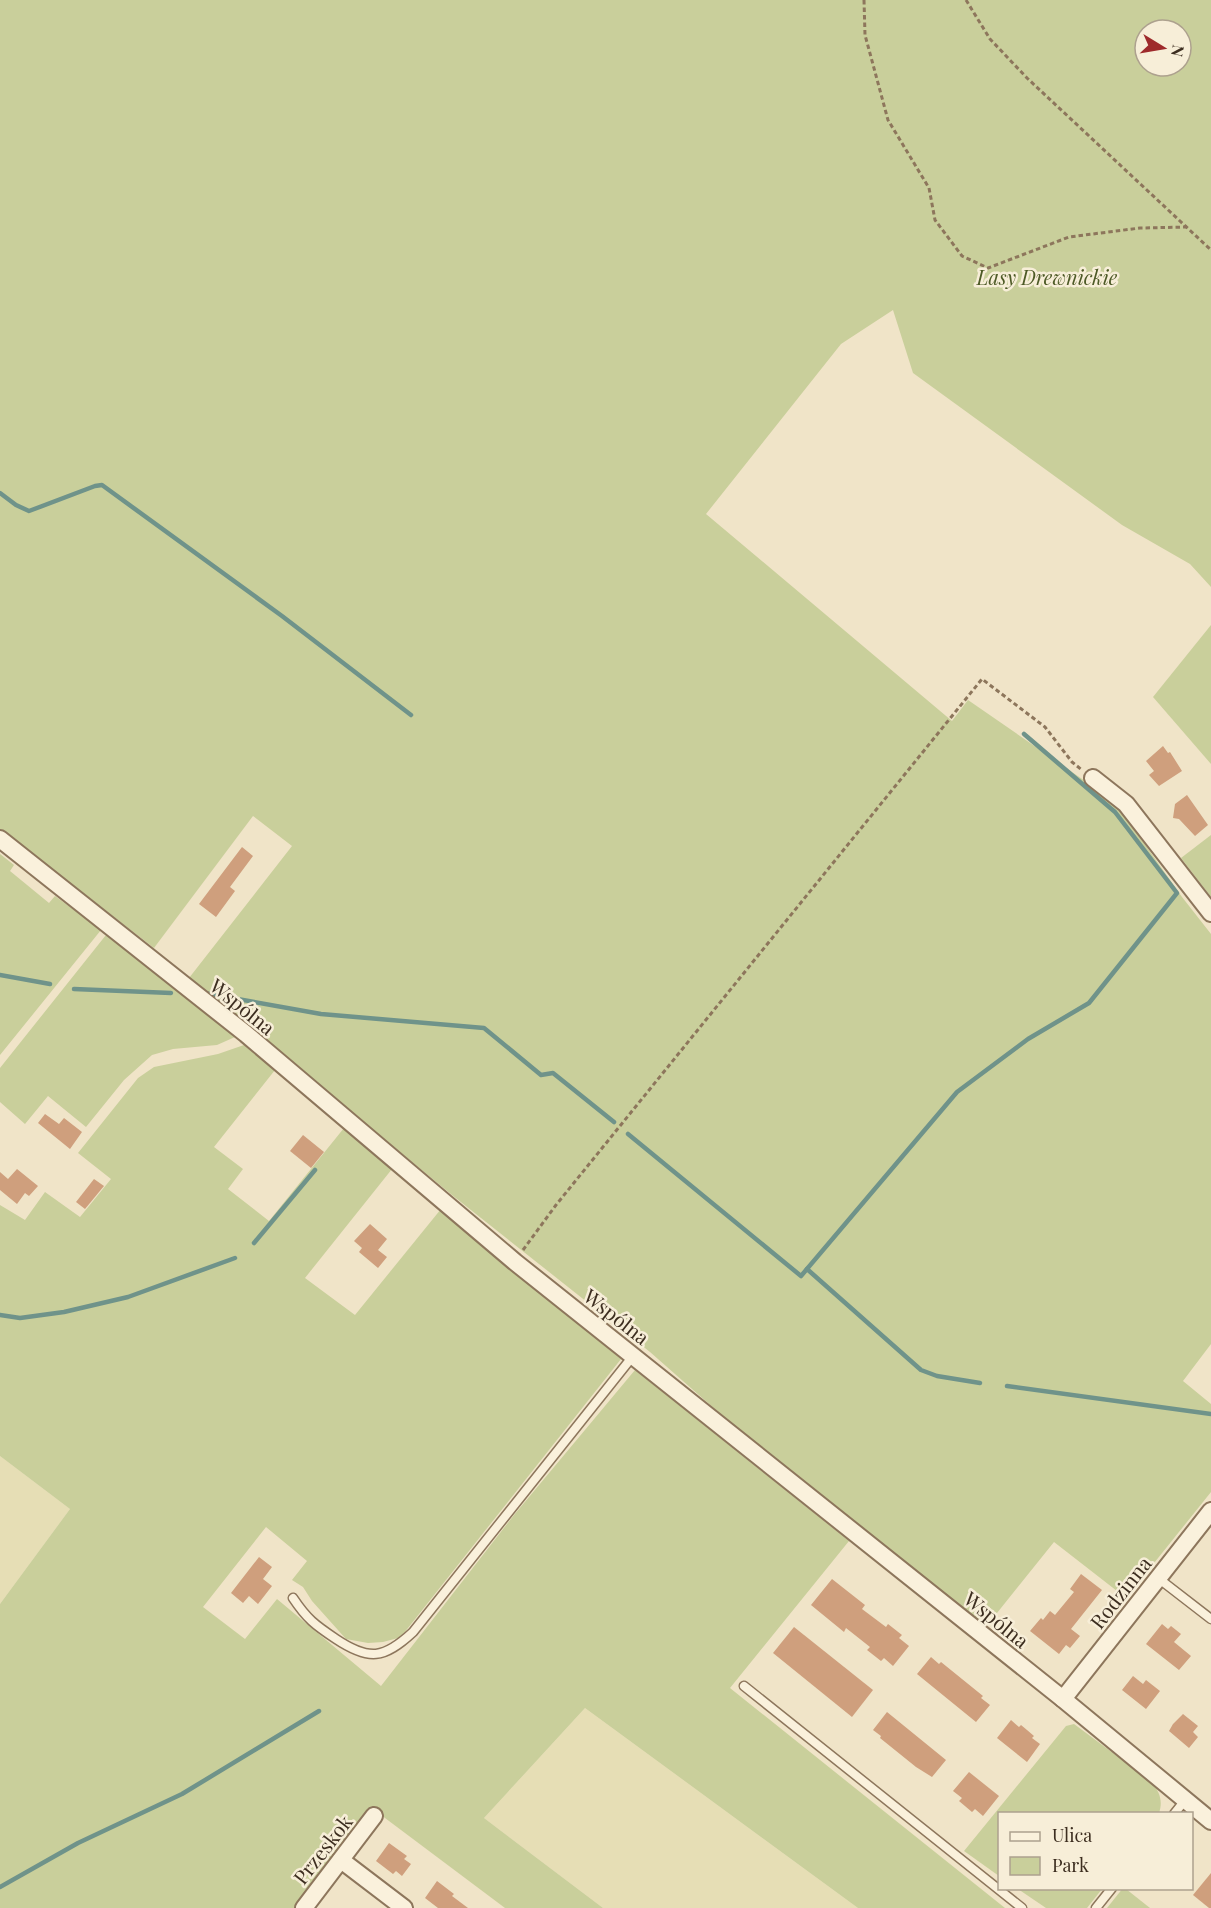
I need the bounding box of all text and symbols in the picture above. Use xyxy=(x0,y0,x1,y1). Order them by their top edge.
north arrow xyxy=(1133,18,1193,78)
text: N xyxy=(1167,43,1190,59)
park label: Lasy Drewnickie xyxy=(976,263,1118,290)
street label: Wspólna xyxy=(204,971,281,1040)
street label: Wspólna xyxy=(578,1281,655,1350)
street label: Rodzinna xyxy=(1083,1550,1157,1634)
street label: Wspólna xyxy=(958,1584,1035,1653)
street label: Przeskok xyxy=(286,1809,358,1889)
legend xyxy=(998,1812,1193,1890)
text: Ulica xyxy=(1052,1823,1092,1847)
text: Park xyxy=(1052,1853,1089,1877)

